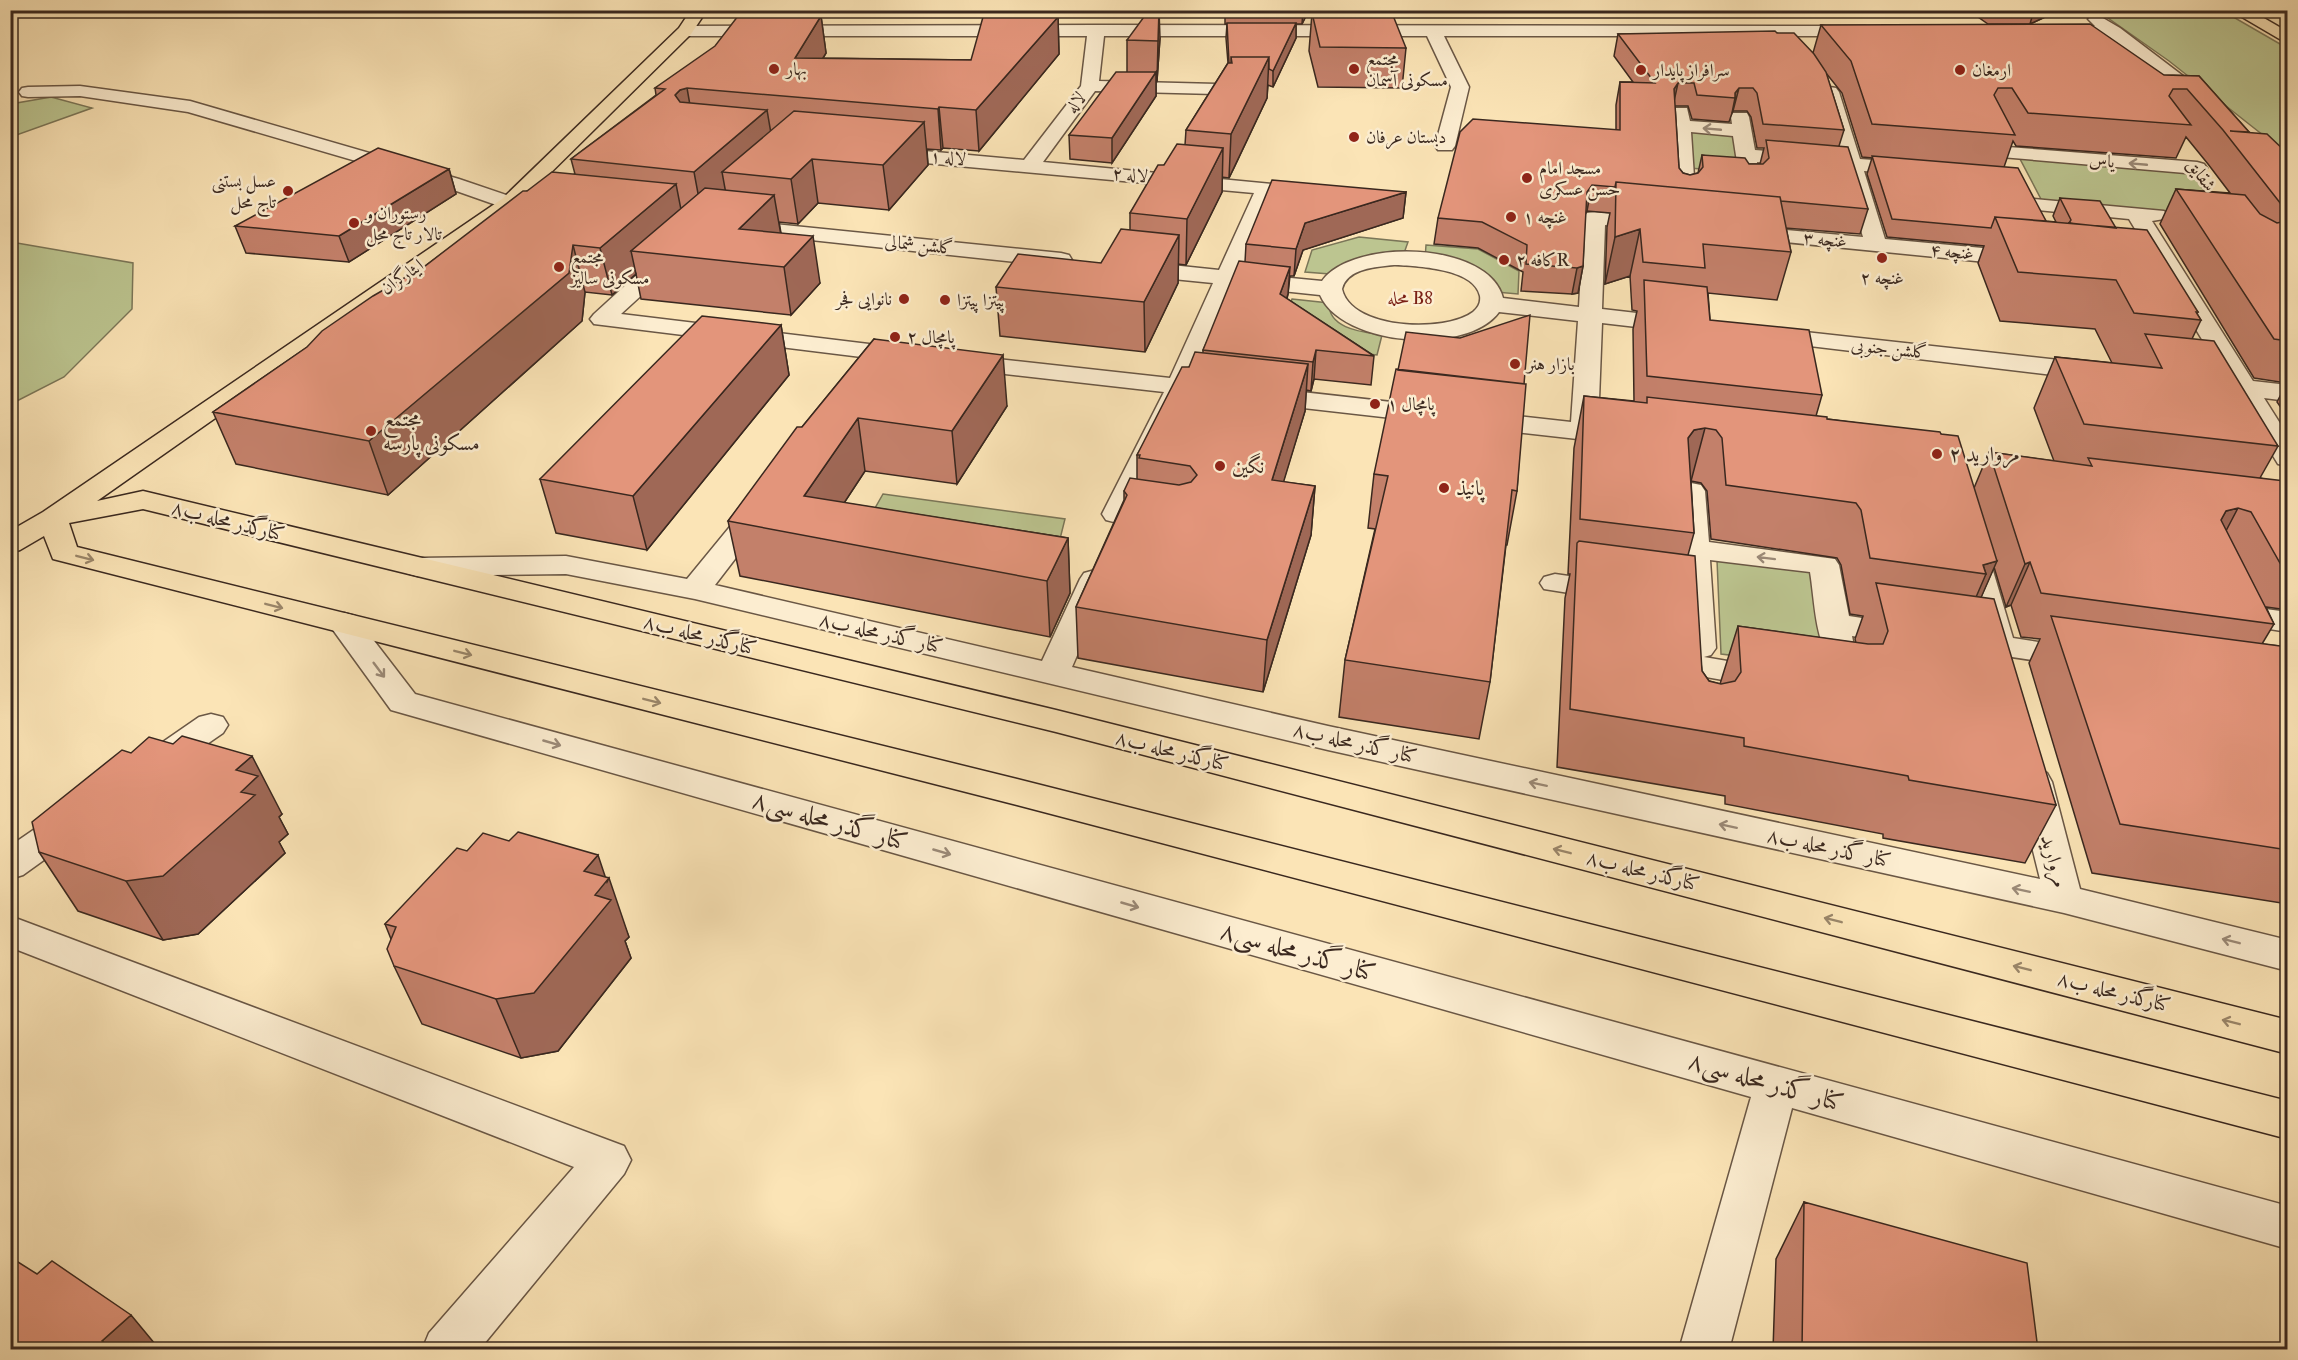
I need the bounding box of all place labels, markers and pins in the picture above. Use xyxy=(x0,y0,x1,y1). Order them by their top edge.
place label: مجتمع مسکونی آسمان xyxy=(1366,48,1448,92)
place label: بهار xyxy=(784,58,807,81)
place label: سرافراز پایدار xyxy=(1651,59,1730,83)
place label: ارمغان xyxy=(1972,59,2011,82)
marker: بهار xyxy=(767,62,781,76)
marker: مجتمع مسکونی آسمان xyxy=(1347,62,1361,76)
marker: سرافراز پایدار xyxy=(1634,63,1648,77)
marker: ارمغان xyxy=(1953,63,1967,77)
place label: دبستان عرفان xyxy=(1366,126,1446,150)
marker: دبستان عرفان xyxy=(1347,130,1361,144)
place label: مسجد امام حسن عسکری xyxy=(1539,157,1620,201)
place label: عسل بستنی تاج محل xyxy=(212,170,277,218)
marker: مسجد امام حسن عسکری xyxy=(1520,171,1534,185)
marker: عسل بستنی تاج محل xyxy=(281,184,295,198)
place label: رستوران و تالار تاج محل xyxy=(364,202,442,250)
place label: غنچه ۱ xyxy=(1523,206,1567,229)
marker: غنچه ۱ xyxy=(1504,210,1518,224)
marker: رستوران و تالار تاج محل xyxy=(347,216,361,230)
place label: مجتمع مسکونی سالیز xyxy=(569,246,649,290)
place label: کافه ۲R xyxy=(1516,249,1570,272)
marker: غنچه ۲ xyxy=(1875,251,1889,265)
marker: کافه ۲R xyxy=(1497,253,1511,267)
marker: مجتمع مسکونی سالیز xyxy=(552,260,566,274)
place label: غنچه ۲ xyxy=(1860,267,1904,290)
place label: نانوایی فجر xyxy=(834,288,892,311)
place label: پیتزا پیتزا xyxy=(957,289,1005,314)
marker: نانوایی فجر xyxy=(897,292,911,306)
marker: پیتزا پیتزا xyxy=(938,293,952,307)
place label: پامچال ۲ xyxy=(907,326,956,350)
marker: پامچال ۲ xyxy=(888,330,902,344)
place label: بازار هنر xyxy=(1525,353,1575,376)
marker: بازار هنر xyxy=(1508,357,1522,371)
place label: پامچال ۱ xyxy=(1387,393,1436,417)
marker: پامچال ۱ xyxy=(1368,397,1382,411)
place label: مجتمع مسکونی پارسه xyxy=(383,406,480,458)
marker: مجتمع مسکونی پارسه xyxy=(364,424,378,438)
place label: مروارید ۲ xyxy=(1949,441,2020,469)
marker: مروارید ۲ xyxy=(1930,447,1944,461)
place label: نگین xyxy=(1232,453,1264,480)
marker: نگین xyxy=(1213,459,1227,473)
place label: پانیذ xyxy=(1456,475,1485,503)
marker: پانیذ xyxy=(1437,481,1451,495)

